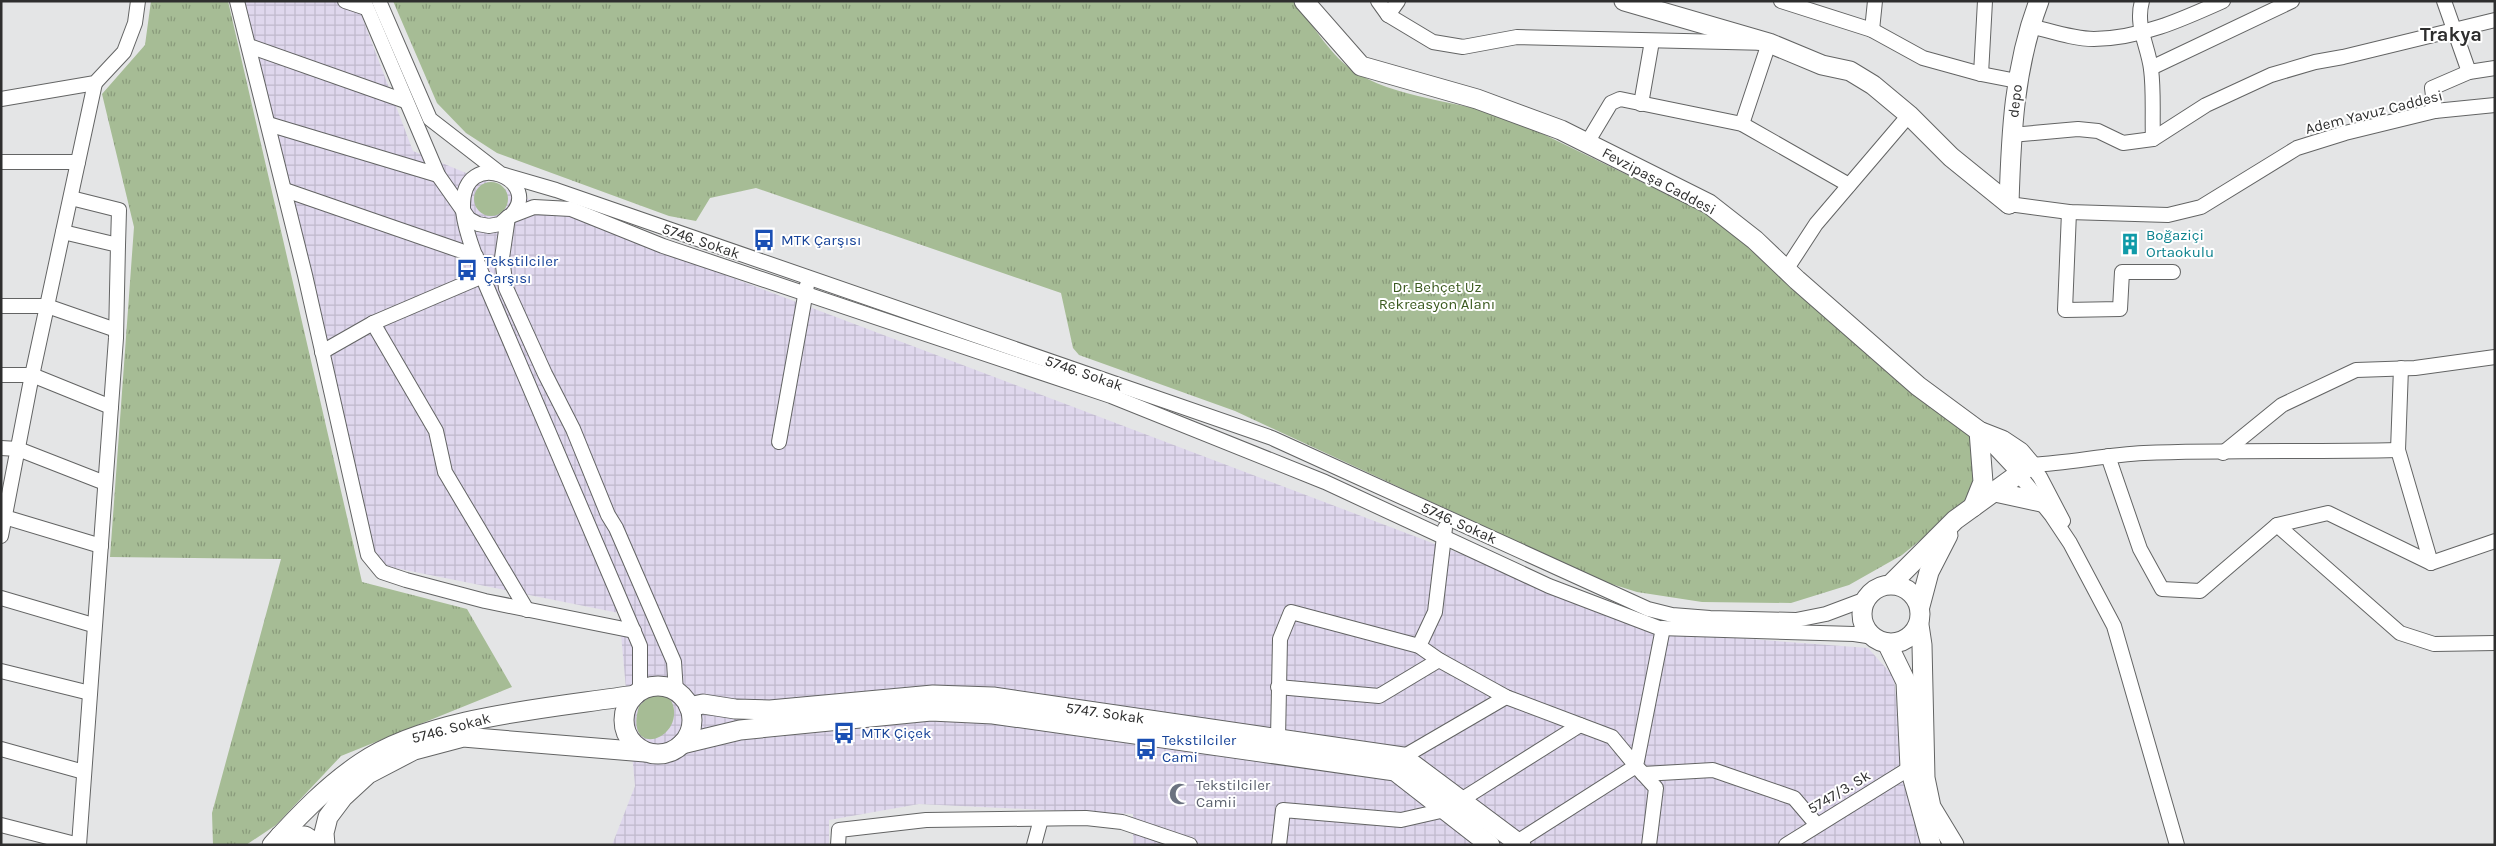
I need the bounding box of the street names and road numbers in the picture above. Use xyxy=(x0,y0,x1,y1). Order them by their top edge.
street label: depo xyxy=(2004,83,2026,119)
street label: Adem Yavuz Caddesi xyxy=(2303,86,2445,138)
street label: Fevzipaşa Caddesi xyxy=(1599,143,1719,219)
street label: 5746. Sokak xyxy=(660,219,742,263)
street label: 5746. Sokak xyxy=(1043,351,1125,395)
street label: 5746. Sokak xyxy=(1418,498,1500,548)
street label: 5747. Sokak xyxy=(1064,699,1146,727)
street label: 5746. Sokak xyxy=(409,709,493,747)
street label: 5747/3. Sk xyxy=(1804,766,1874,818)

